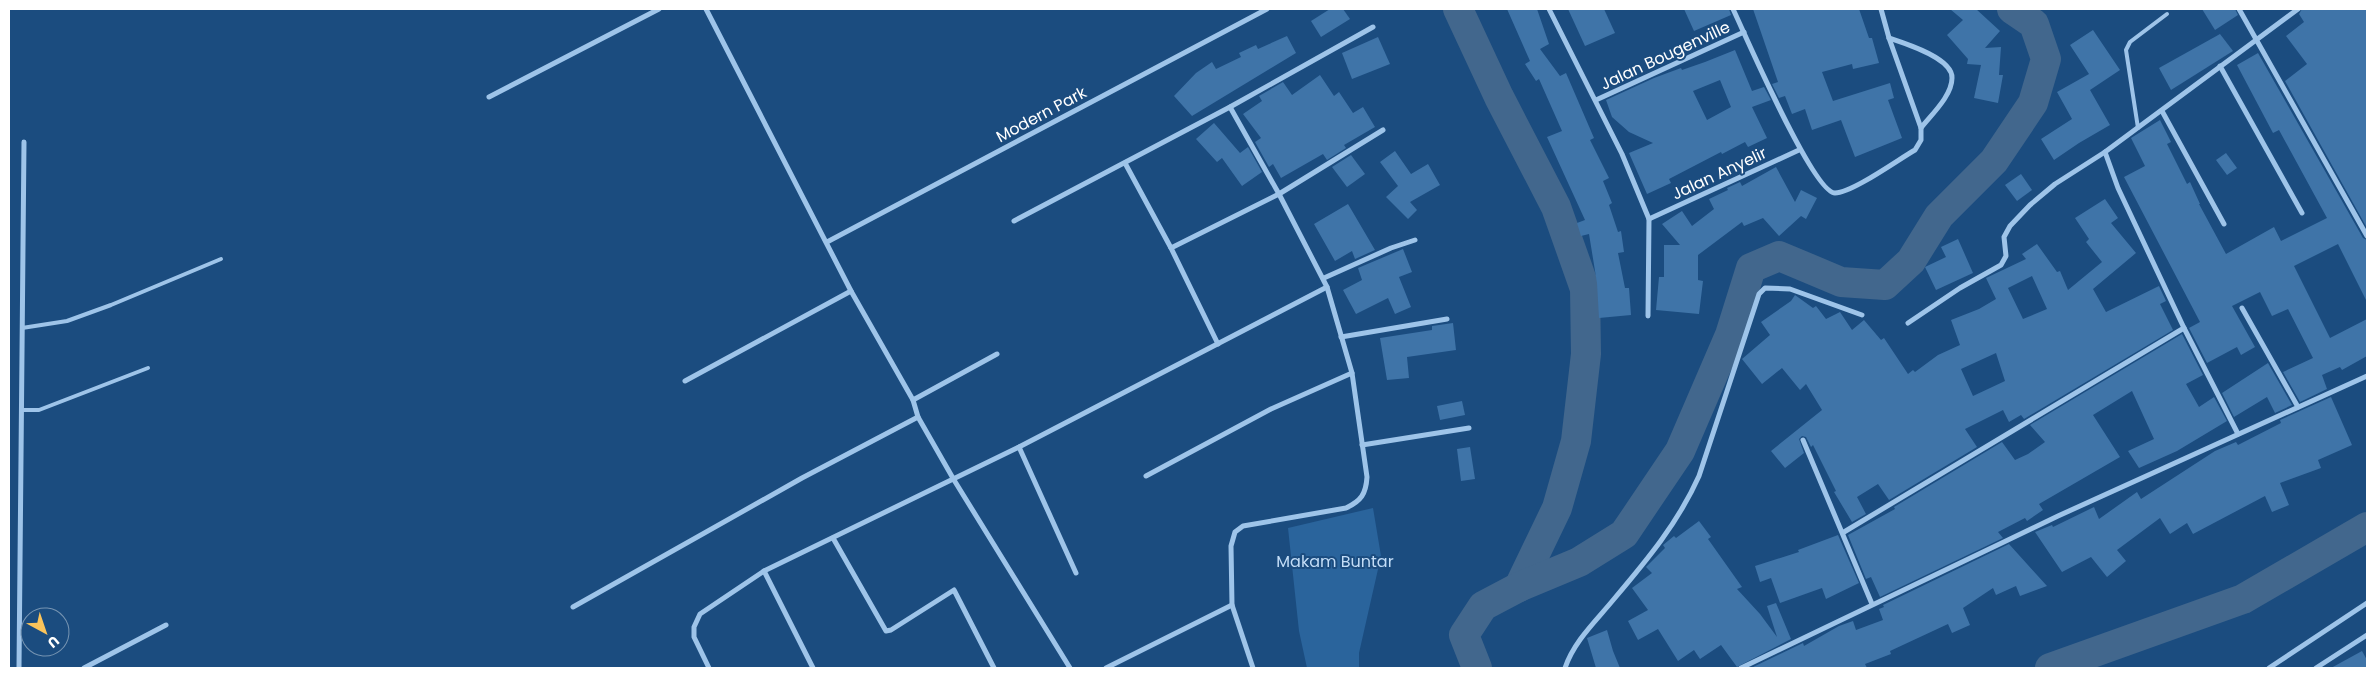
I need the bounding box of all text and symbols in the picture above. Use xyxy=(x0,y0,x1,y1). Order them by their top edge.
street label: Jalan Bougenville xyxy=(1597,15,1734,96)
street label: Modern Park xyxy=(992,81,1091,148)
street label: Jalan Anyelir xyxy=(1668,141,1770,206)
park label: Makam Buntar xyxy=(1276,550,1394,573)
north arrow xyxy=(20,607,70,657)
text: U xyxy=(43,631,64,653)

